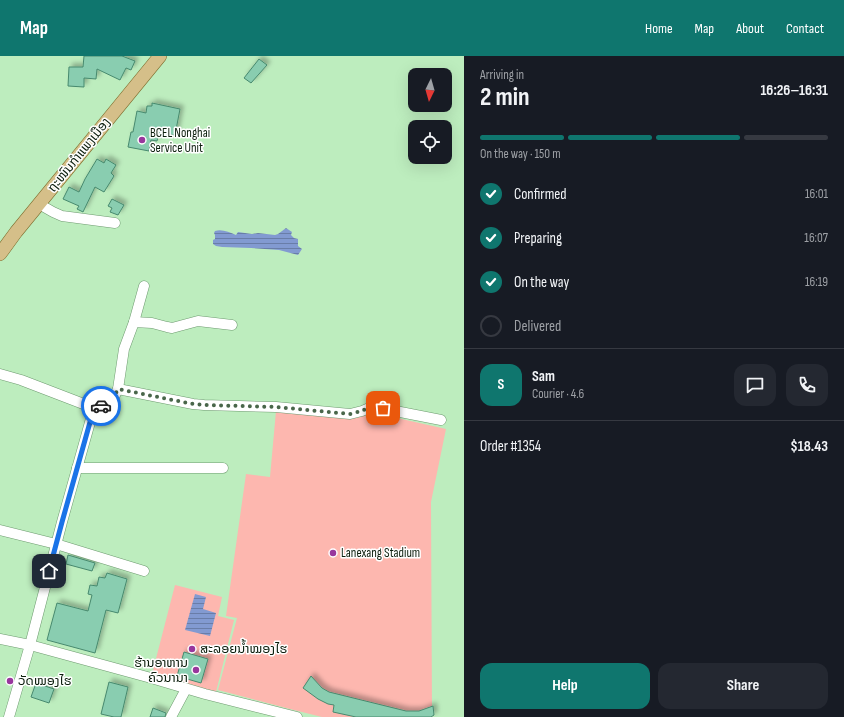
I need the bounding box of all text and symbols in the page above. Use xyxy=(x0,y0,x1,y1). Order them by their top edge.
text: Map xyxy=(20,17,48,40)
text: Home xyxy=(645,20,673,37)
text: Map xyxy=(695,20,714,37)
text: About xyxy=(736,20,764,37)
text: Contact xyxy=(786,20,824,37)
text: Arriving in xyxy=(480,67,524,83)
north arrow xyxy=(408,68,452,112)
map controls xyxy=(408,68,452,164)
text: 16:26–16:31 xyxy=(760,81,828,100)
text: 2 min xyxy=(480,82,530,113)
street label: ຖະໜົນກຳແພງເມືອງ xyxy=(44,115,114,195)
button: locate xyxy=(408,120,452,164)
place label: BCEL Nonghai Service Unit xyxy=(150,125,210,156)
marker: BCEL Nonghai Service Unit xyxy=(137,135,147,145)
text: On the way · 150 m xyxy=(480,146,561,162)
icon: check xyxy=(480,183,502,205)
text: Confirmed xyxy=(514,185,567,204)
text: 16:01 xyxy=(805,186,828,202)
icon: check xyxy=(480,227,502,249)
text: Preparing xyxy=(514,229,562,248)
text: 16:07 xyxy=(804,230,828,246)
icon: check xyxy=(480,271,502,293)
text: On the way xyxy=(514,273,569,292)
text: 16:19 xyxy=(805,274,828,290)
text: Delivered xyxy=(514,317,561,336)
button: chat xyxy=(734,364,776,406)
button: phone xyxy=(786,364,828,406)
text: Sam xyxy=(532,367,555,386)
text: S xyxy=(498,375,504,394)
courier xyxy=(81,386,121,426)
text: Courier · 4.6 xyxy=(532,386,584,402)
pin xyxy=(366,391,400,425)
icon: car xyxy=(90,395,112,417)
icon: bag xyxy=(372,397,394,419)
text: Order #1354 xyxy=(480,437,541,456)
text: $18.43 xyxy=(790,437,828,456)
place label: Lanexang Stadium xyxy=(341,545,420,561)
marker: Lanexang Stadium xyxy=(328,548,338,558)
pin xyxy=(32,554,66,588)
icon: home xyxy=(38,560,60,582)
place label: ສະລອຍນ້ຳໝອງໄຮ xyxy=(200,639,287,657)
marker: ສະລອຍນ້ຳໝອງໄຮ xyxy=(187,644,197,654)
place label: ຮ້ານອາຫານ ຄົວນານາ xyxy=(134,655,188,686)
button: Help xyxy=(480,663,650,709)
button: Share xyxy=(658,663,828,709)
marker: ຮ້ານອາຫານ ຄົວນານາ xyxy=(191,665,201,675)
place label: ວັດໝອງໄຮ xyxy=(18,673,72,689)
marker: ວັດໝອງໄຮ xyxy=(5,676,15,686)

